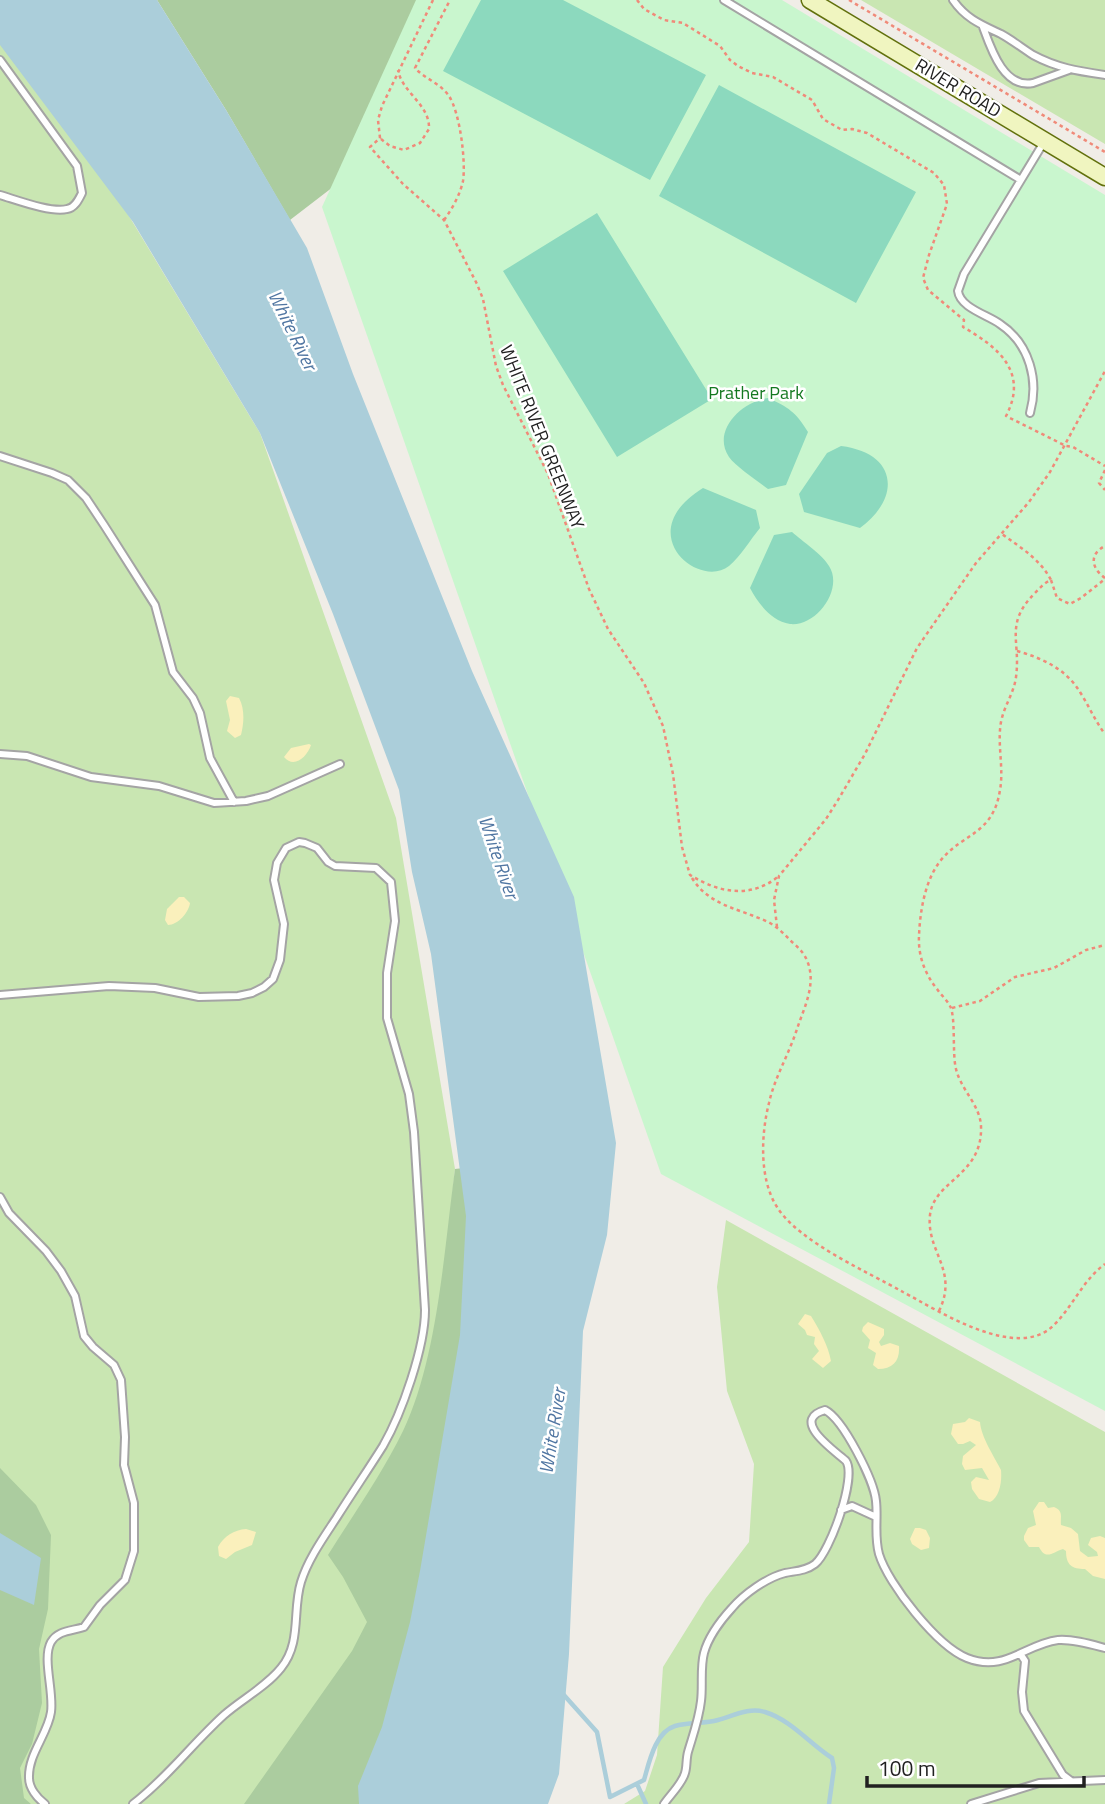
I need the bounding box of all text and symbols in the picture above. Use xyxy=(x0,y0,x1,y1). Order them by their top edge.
street label: RIVER ROAD xyxy=(910,51,1006,124)
water label: White River xyxy=(262,285,326,377)
street label: WHITE RIVER GREENWAY xyxy=(493,341,592,533)
park label: Prather Park xyxy=(708,379,804,406)
water label: White River xyxy=(472,811,528,904)
water label: White River xyxy=(530,1384,573,1476)
scale bar xyxy=(867,1744,1084,1788)
text: 100 m xyxy=(878,1752,935,1784)

